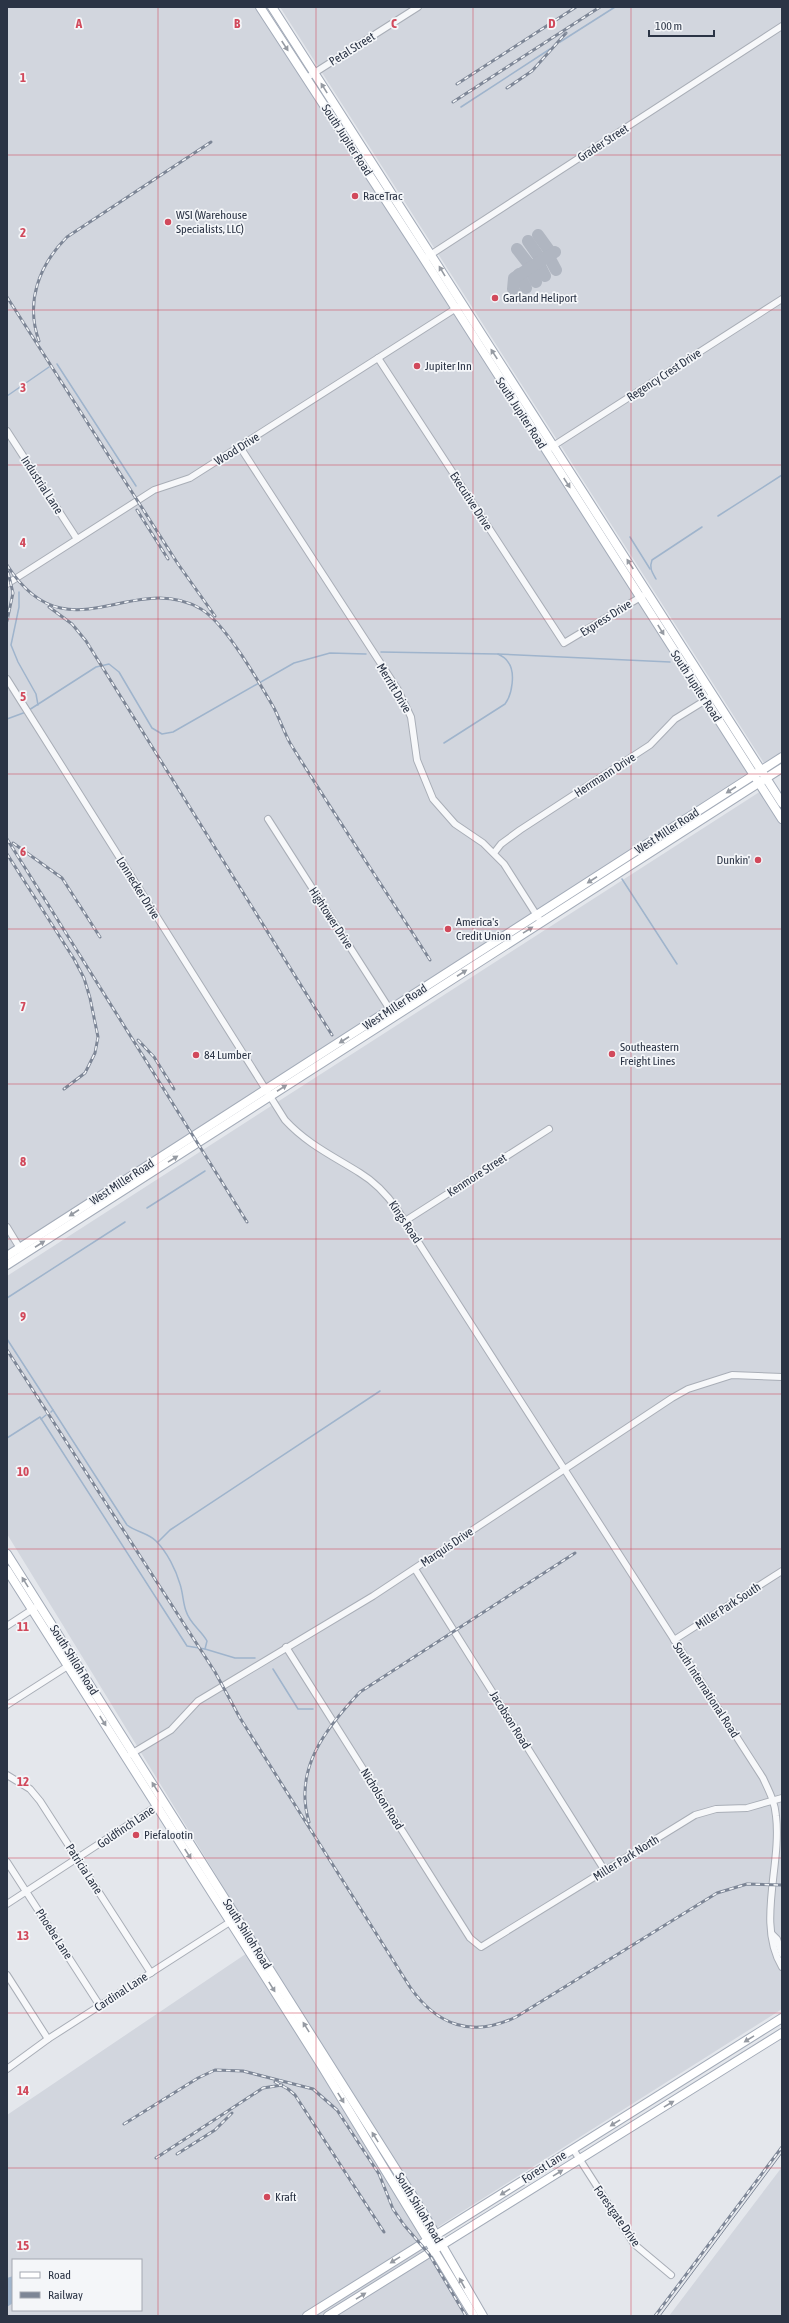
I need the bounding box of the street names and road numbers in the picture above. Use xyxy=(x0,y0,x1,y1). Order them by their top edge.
street label: Petal Street xyxy=(326,29,378,69)
street label: South Jupiter Road xyxy=(319,102,375,178)
street label: Grader Street xyxy=(575,121,632,165)
street label: Regency Crest Drive xyxy=(624,346,704,404)
street label: South Jupiter Road xyxy=(493,375,549,451)
street label: Wood Drive xyxy=(212,430,262,468)
street label: Industrial Lane xyxy=(18,453,66,517)
street label: Executive Drive xyxy=(447,469,495,533)
street label: Express Drive xyxy=(578,597,634,639)
street label: South Jupiter Road xyxy=(668,648,724,724)
street label: Merritt Drive xyxy=(374,661,414,715)
street label: Herrmann Drive xyxy=(572,750,638,800)
street label: West Miller Road xyxy=(632,805,702,857)
street label: Lonnecker Drive xyxy=(113,854,163,922)
street label: Hightower Drive xyxy=(306,885,356,951)
street label: West Miller Road xyxy=(360,981,430,1033)
street label: Kenmore Street xyxy=(445,1150,510,1199)
street label: West Miller Road xyxy=(87,1156,157,1208)
street label: Kings Road xyxy=(386,1198,424,1246)
street label: Marquis Drive xyxy=(418,1524,476,1570)
street label: Miller Park South xyxy=(693,1580,763,1632)
street label: South Shiloh Road xyxy=(47,1622,101,1698)
street label: South International Road xyxy=(670,1640,742,1740)
street label: Jacobson Road xyxy=(487,1689,533,1751)
street label: Nicholson Road xyxy=(358,1766,406,1832)
street label: Goldfinch Lane xyxy=(95,1803,157,1851)
street label: Miller Park North xyxy=(591,1832,661,1884)
street label: Patricia Lane xyxy=(63,1841,105,1897)
street label: South Shiloh Road xyxy=(220,1896,274,1972)
street label: Phoebe Lane xyxy=(33,1906,75,1962)
street label: Cardinal Lane xyxy=(92,1970,150,2014)
street label: Forest Lane xyxy=(519,2148,569,2186)
street label: South Shiloh Road xyxy=(392,2170,446,2246)
street label: Forestgate Drive xyxy=(591,2183,643,2249)

